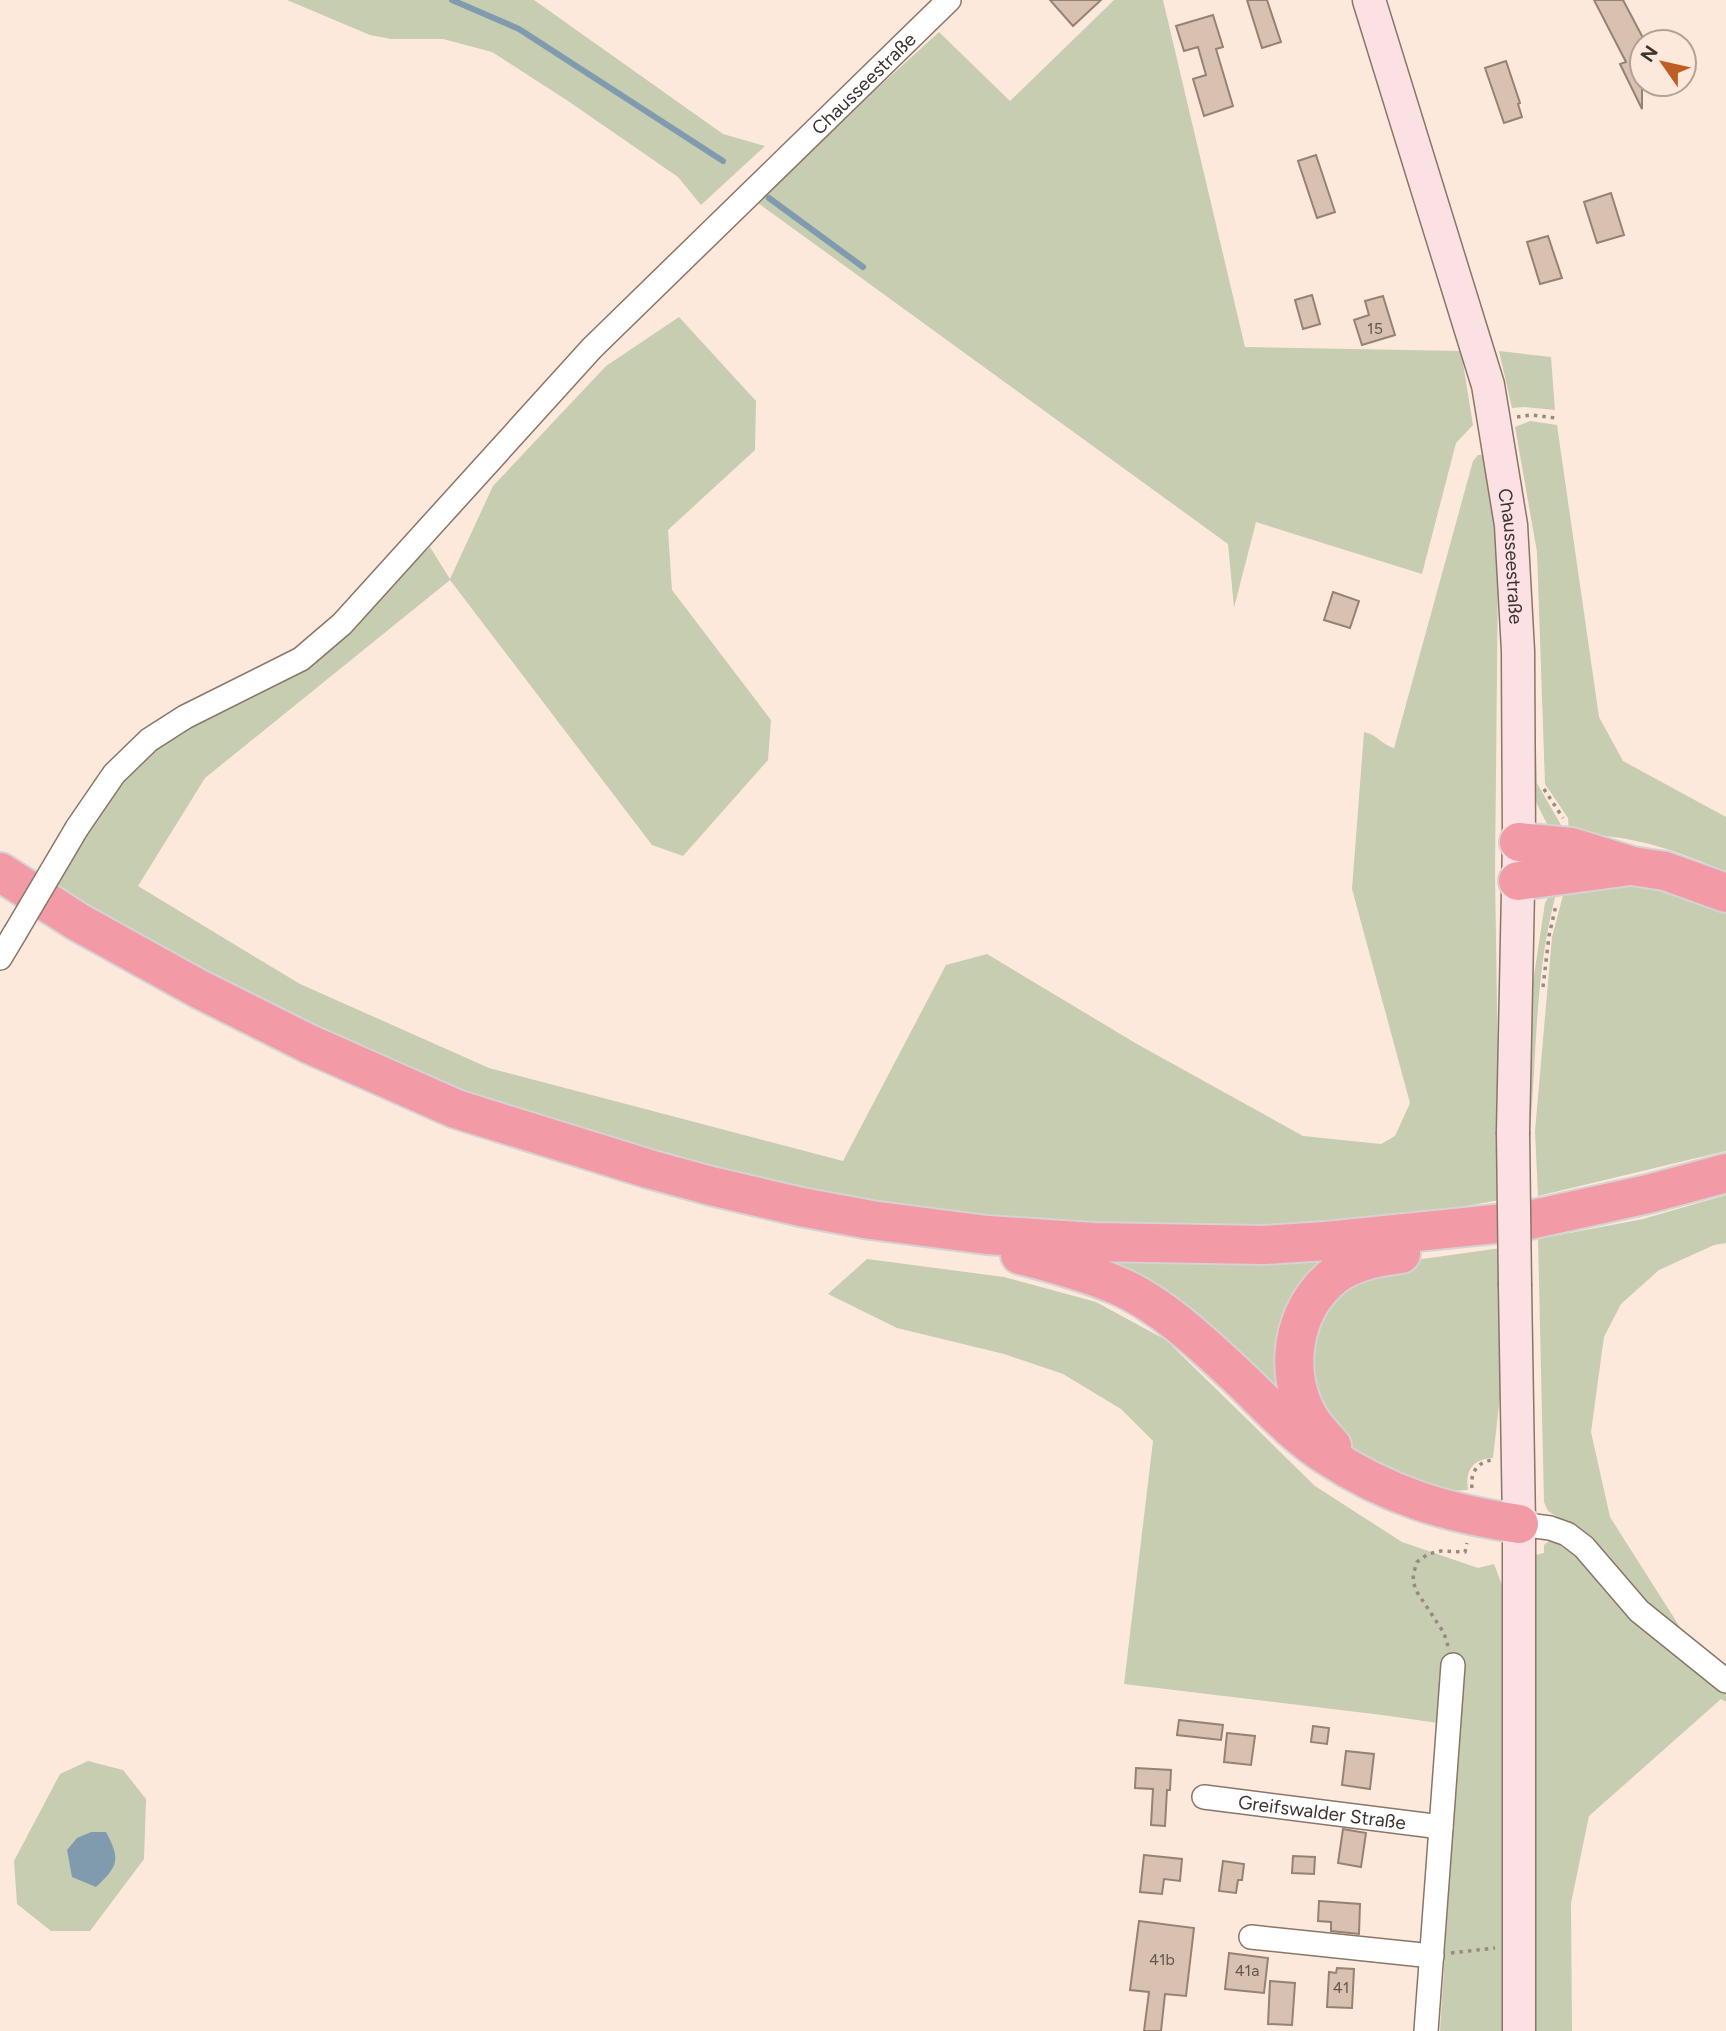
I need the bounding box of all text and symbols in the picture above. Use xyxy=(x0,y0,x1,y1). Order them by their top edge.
street label: Chausseestraße xyxy=(807,28,921,140)
north arrow xyxy=(1628,28,1698,98)
text: N xyxy=(1636,41,1663,66)
house number: 15 xyxy=(1367,319,1383,338)
street label: Chausseestraße xyxy=(1493,487,1527,625)
street label: Greifswalder Straße xyxy=(1237,1790,1407,1834)
house number: 41b xyxy=(1149,1950,1175,1969)
house number: 41a xyxy=(1235,1961,1259,1980)
house number: 41 xyxy=(1333,1978,1349,1997)

